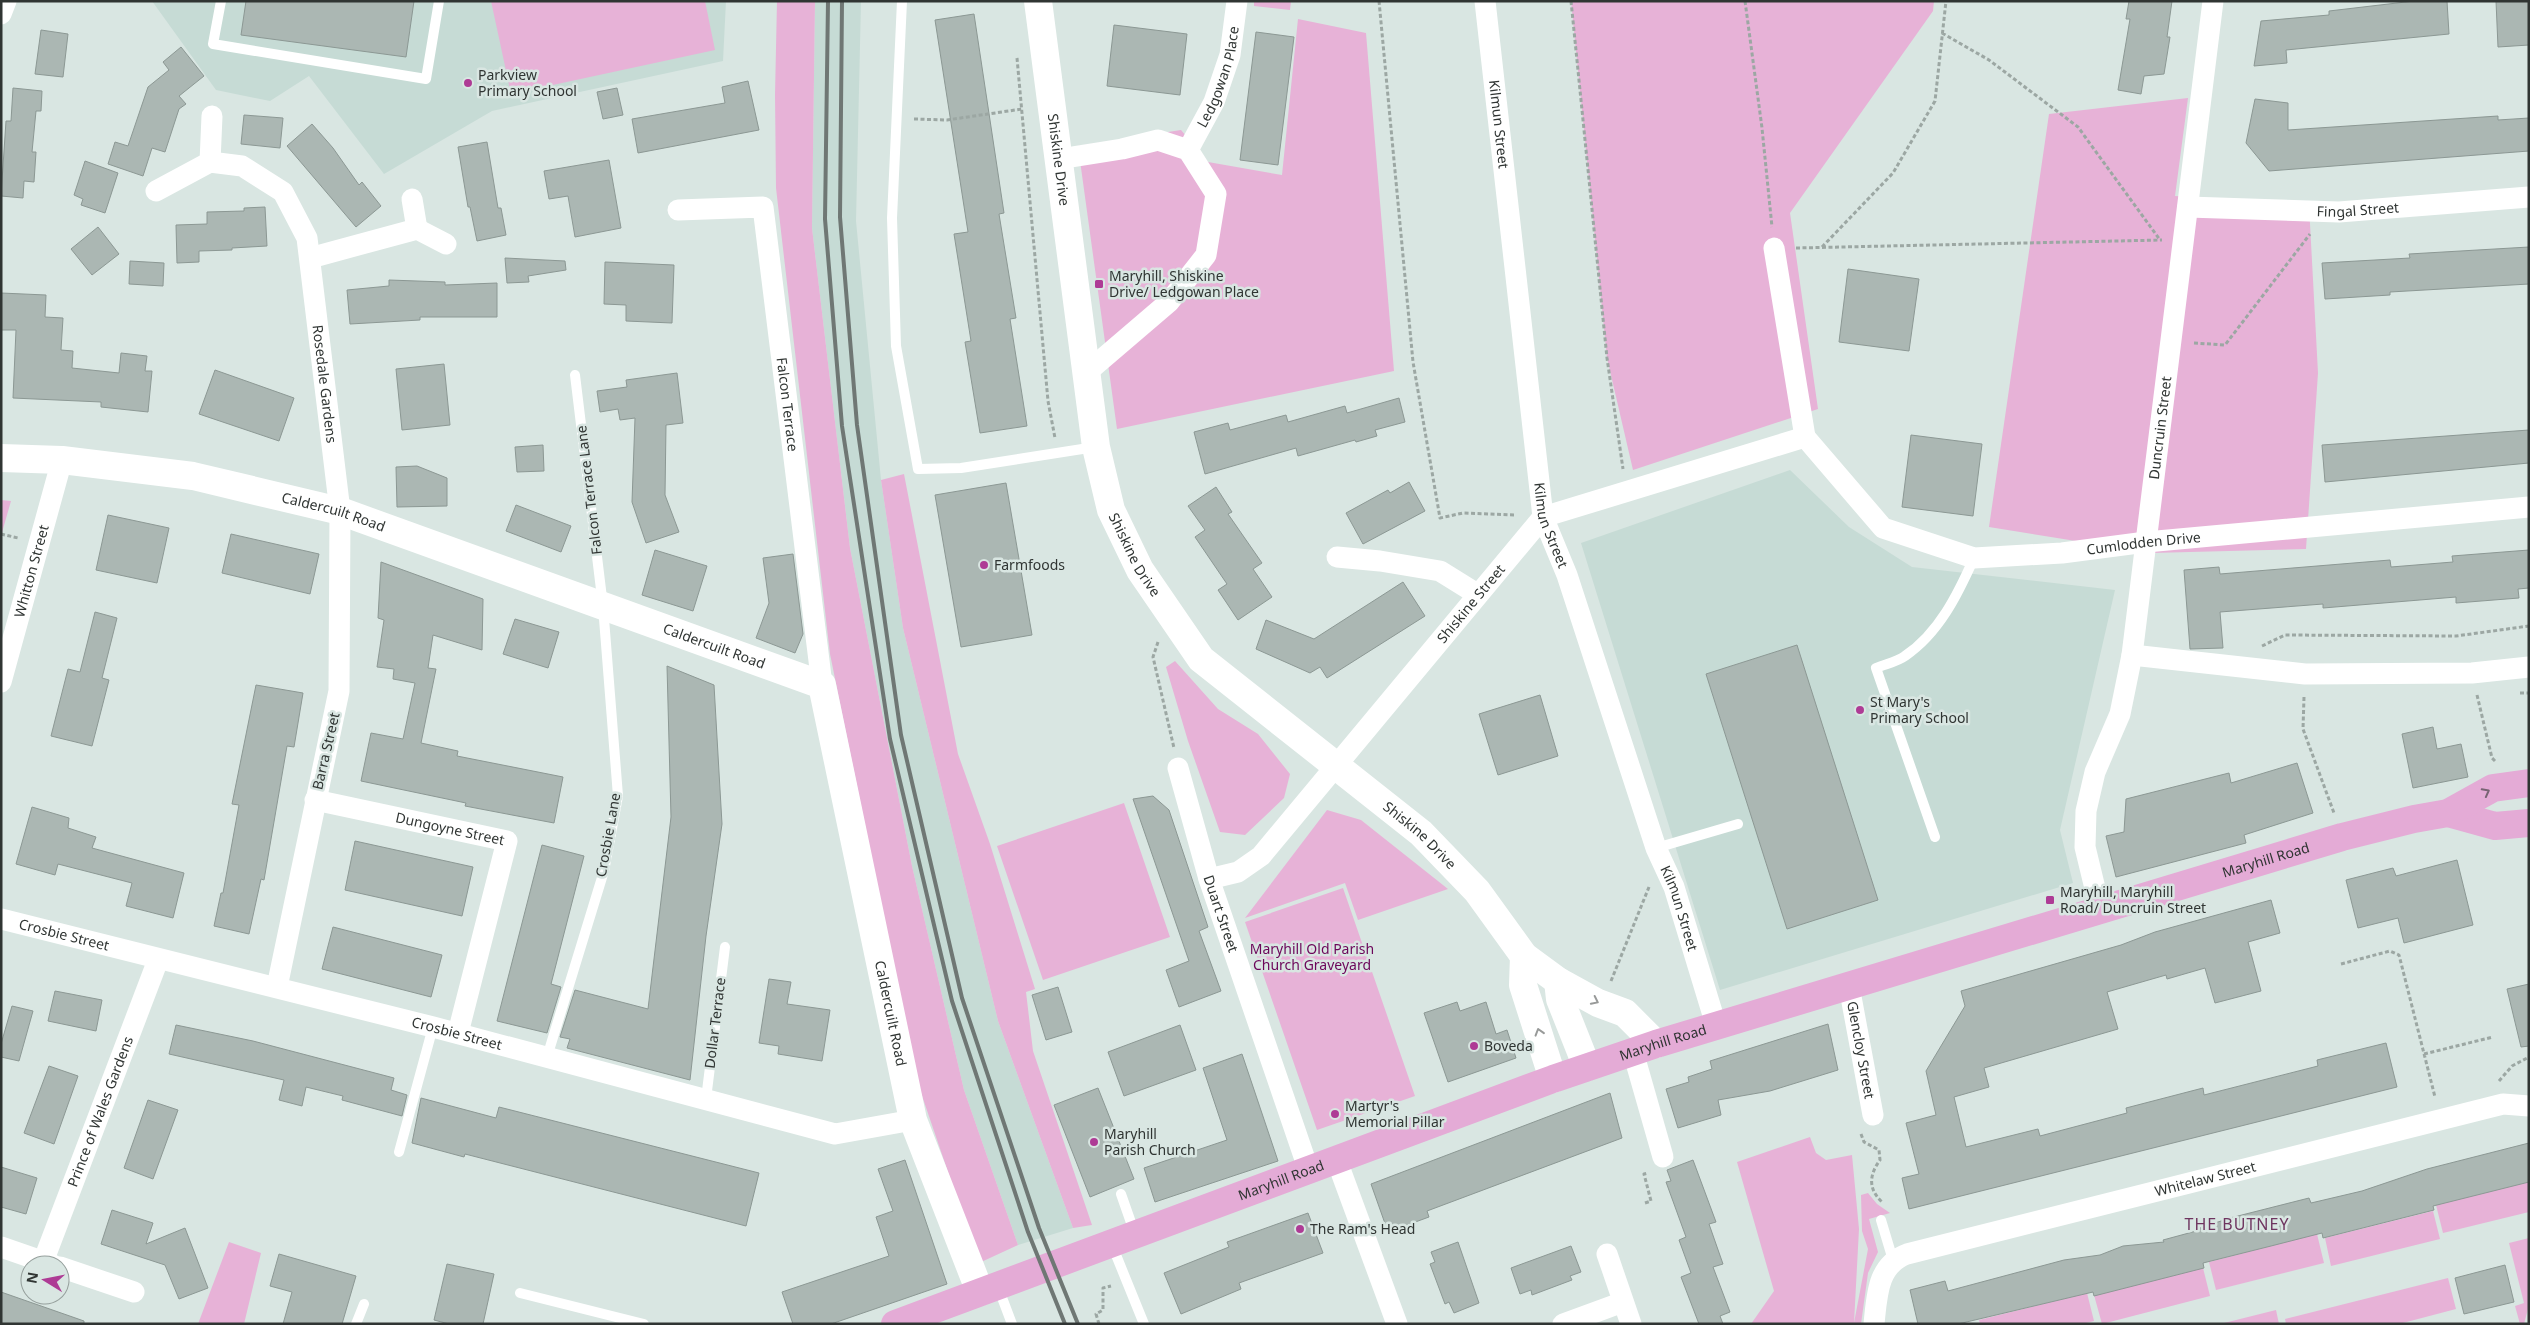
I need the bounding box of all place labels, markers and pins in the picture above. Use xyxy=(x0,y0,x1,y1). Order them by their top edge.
place label: Parkview Primary School xyxy=(478,65,577,100)
marker: Parkview Primary School xyxy=(462,77,474,89)
place label: Maryhill, Shiskine Drive/ Ledgowan Place xyxy=(1109,266,1259,301)
marker: Maryhill, Shiskine Drive/ Ledgowan Place xyxy=(1093,278,1105,290)
place label: Farmfoods xyxy=(994,555,1065,574)
marker: Farmfoods xyxy=(978,559,990,571)
place label: St Mary's Primary School xyxy=(1870,692,1969,727)
marker: St Mary's Primary School xyxy=(1854,704,1866,716)
place label: Maryhill, Maryhill Road/ Duncruin Street xyxy=(2060,882,2206,917)
marker: Maryhill, Maryhill Road/ Duncruin Street xyxy=(2044,894,2056,906)
place label: Boveda xyxy=(1484,1036,1533,1055)
marker: Boveda xyxy=(1468,1040,1480,1052)
place label: Martyr's Memorial Pillar xyxy=(1345,1096,1445,1131)
marker: Martyr's Memorial Pillar xyxy=(1329,1108,1341,1120)
place label: Maryhill Parish Church xyxy=(1104,1124,1196,1159)
marker: Maryhill Parish Church xyxy=(1088,1136,1100,1148)
place label: The Ram's Head xyxy=(1310,1219,1415,1238)
marker: The Ram's Head xyxy=(1294,1223,1306,1235)

